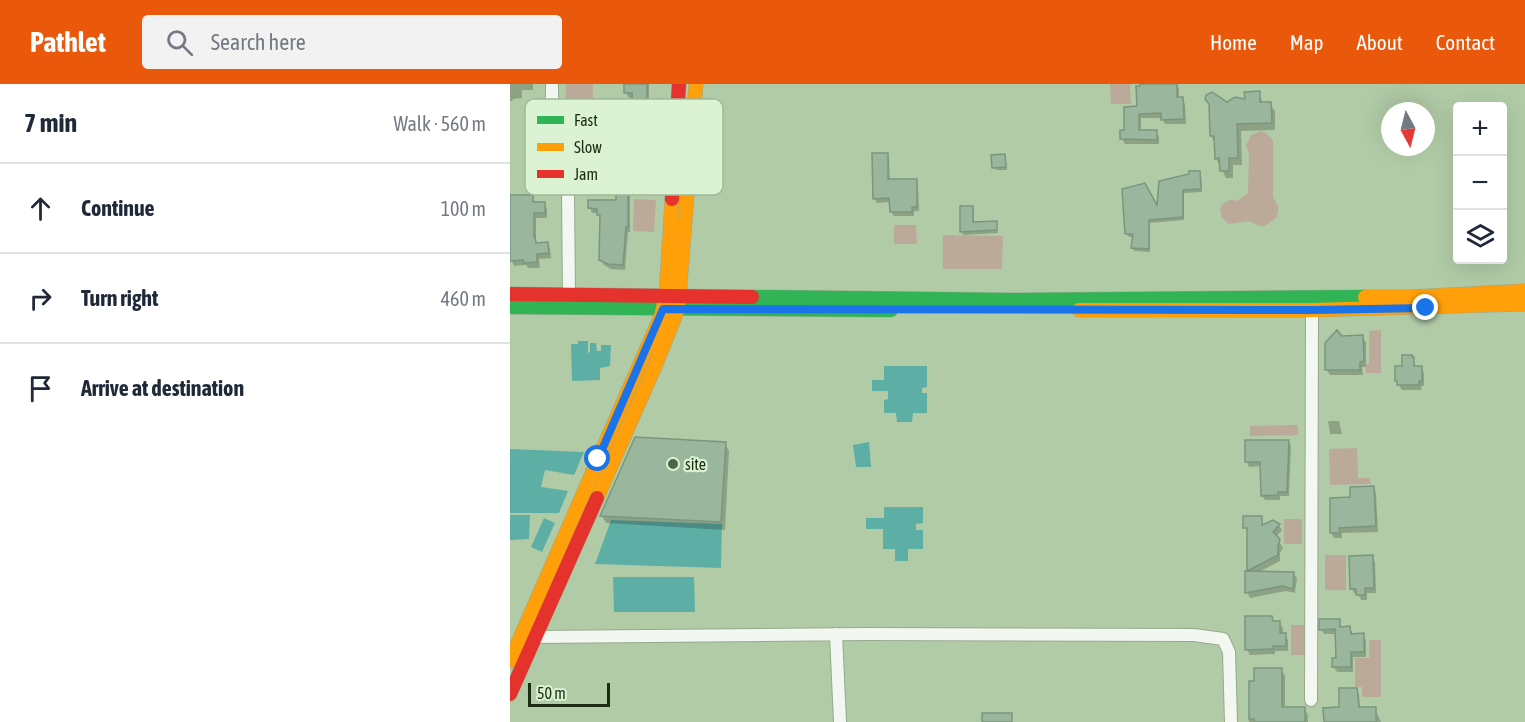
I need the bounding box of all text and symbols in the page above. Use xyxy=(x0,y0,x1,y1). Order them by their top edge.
search box xyxy=(142,15,562,69)
text: Pathlet xyxy=(30,26,106,58)
icon: search xyxy=(163,26,196,59)
text: Search here xyxy=(211,29,306,55)
text: Home xyxy=(1210,30,1257,54)
text: Map xyxy=(1290,30,1324,54)
text: About xyxy=(1357,30,1403,54)
text: Contact xyxy=(1436,30,1495,54)
legend xyxy=(525,99,723,195)
north arrow xyxy=(1381,102,1435,156)
map controls xyxy=(1453,102,1507,264)
button: + xyxy=(1453,102,1507,156)
text: 7 min xyxy=(24,108,77,138)
text: Fast xyxy=(574,111,598,129)
text: Walk · 560 m xyxy=(394,112,486,135)
text: Slow xyxy=(574,138,602,156)
button: − xyxy=(1453,156,1507,210)
text: Jam xyxy=(574,165,598,183)
icon: ahead xyxy=(24,192,57,225)
text: Continue xyxy=(81,195,155,221)
text: 100 m xyxy=(441,197,486,220)
button: layers xyxy=(1453,210,1507,264)
icon: right xyxy=(24,282,57,315)
text: Turn right xyxy=(81,285,158,311)
text: 460 m xyxy=(441,287,486,310)
route end xyxy=(1412,294,1438,320)
icon: arrive xyxy=(24,372,57,405)
text: Arrive at destination xyxy=(81,375,244,401)
route start xyxy=(584,445,610,471)
place label: site xyxy=(685,455,706,473)
marker: site xyxy=(666,457,680,471)
scale bar xyxy=(528,680,610,708)
text: 50 m xyxy=(537,684,566,702)

